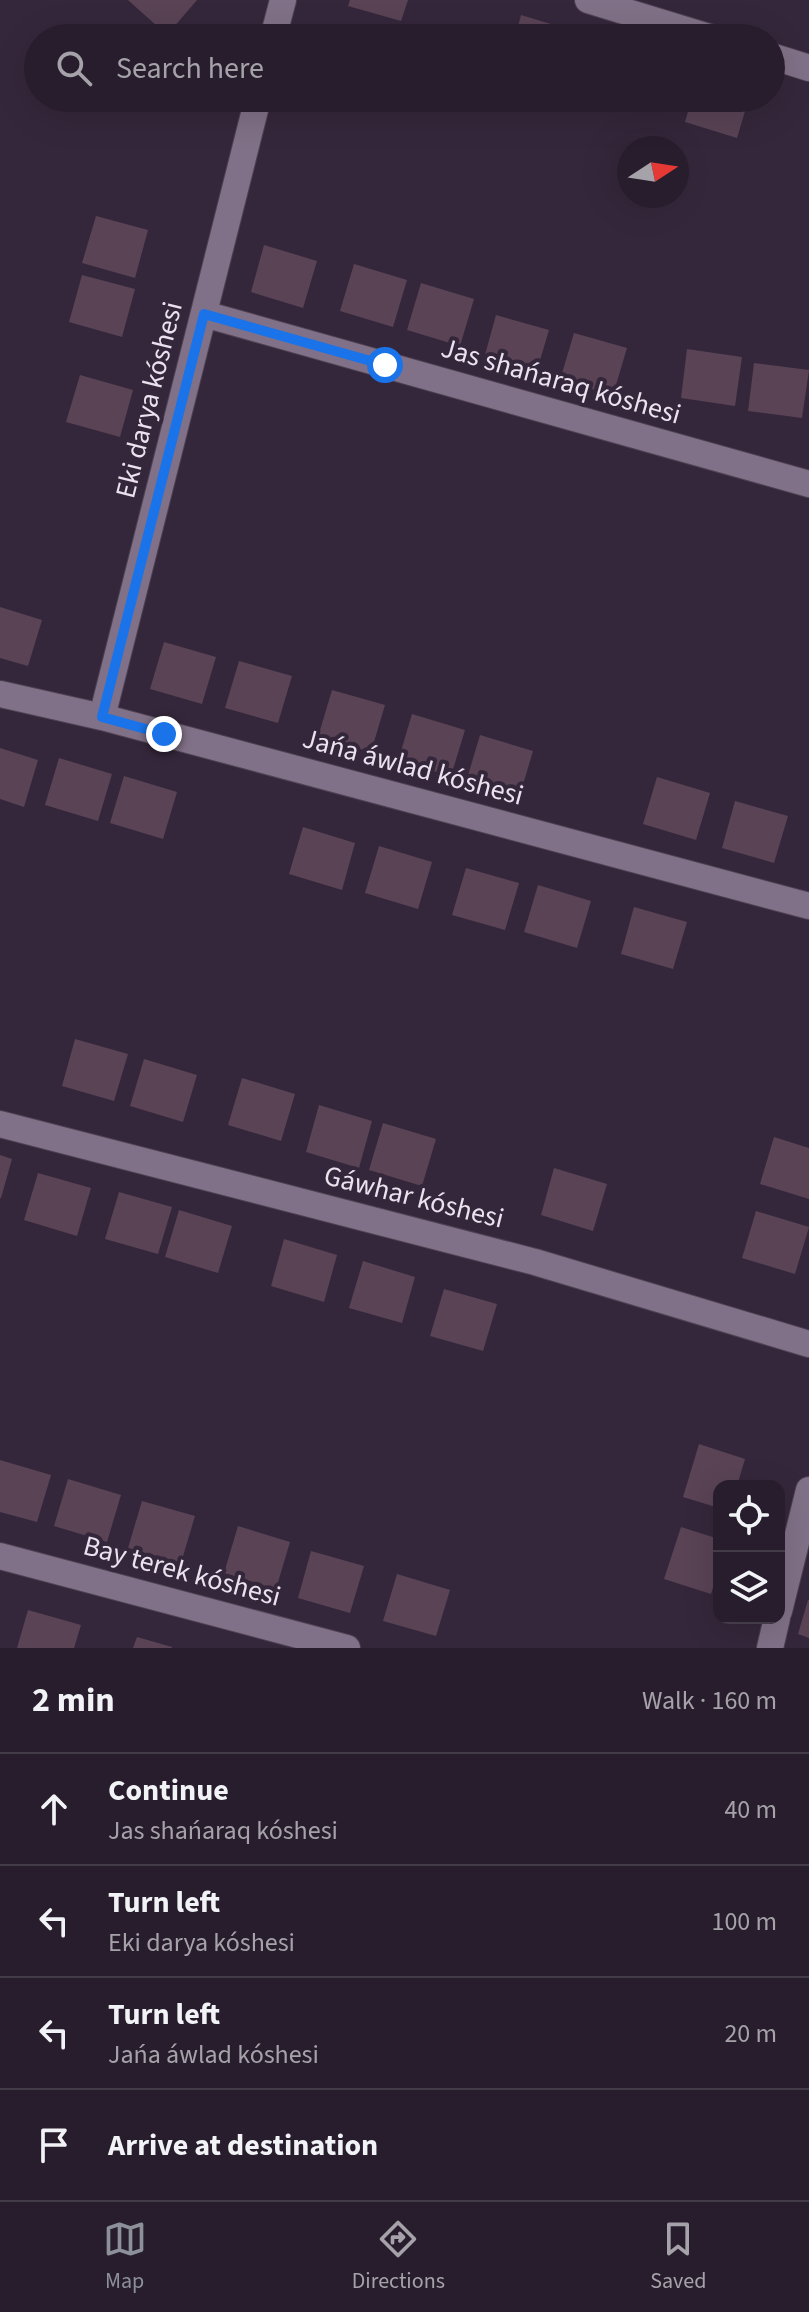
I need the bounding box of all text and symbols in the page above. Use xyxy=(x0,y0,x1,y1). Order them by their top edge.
search box xyxy=(24,24,785,112)
icon: search xyxy=(52,46,96,90)
text: Search here xyxy=(116,47,264,90)
north arrow xyxy=(617,136,689,208)
street label: Eki darya kóshesi xyxy=(105,297,193,503)
street label: Jas shańaraq kóshesi xyxy=(436,328,686,434)
route start xyxy=(367,347,403,383)
route end xyxy=(146,716,182,752)
street label: Jańa áwlad kóshesi xyxy=(298,718,528,816)
street label: Gáwhar kóshesi xyxy=(320,1155,508,1239)
map controls xyxy=(713,1480,785,1624)
button: locate xyxy=(713,1480,785,1552)
street label: Bay terek kóshesi xyxy=(79,1525,285,1617)
button: layers xyxy=(713,1552,785,1624)
text: 2 min xyxy=(32,1676,115,1725)
text: Walk · 160 m xyxy=(642,1682,777,1719)
text: Continue xyxy=(108,1769,229,1812)
icon: ahead xyxy=(32,1787,76,1831)
text: 40 m xyxy=(724,1791,777,1828)
text: Jas shańaraq kóshesi xyxy=(108,1812,338,1849)
text: Turn left xyxy=(108,1881,220,1924)
icon: left xyxy=(32,1899,76,1943)
text: 100 m xyxy=(711,1903,777,1940)
text: Eki darya kóshesi xyxy=(108,1924,295,1961)
text: Turn left xyxy=(108,1993,220,2036)
icon: left xyxy=(32,2011,76,2055)
text: 20 m xyxy=(724,2015,777,2052)
text: Jańa áwlad kóshesi xyxy=(108,2036,319,2073)
icon: arrive xyxy=(32,2123,76,2167)
text: Arrive at destination xyxy=(108,2124,378,2167)
tab: Map xyxy=(103,2217,147,2297)
tab: Directions xyxy=(352,2217,445,2297)
tab: Saved xyxy=(650,2217,706,2297)

